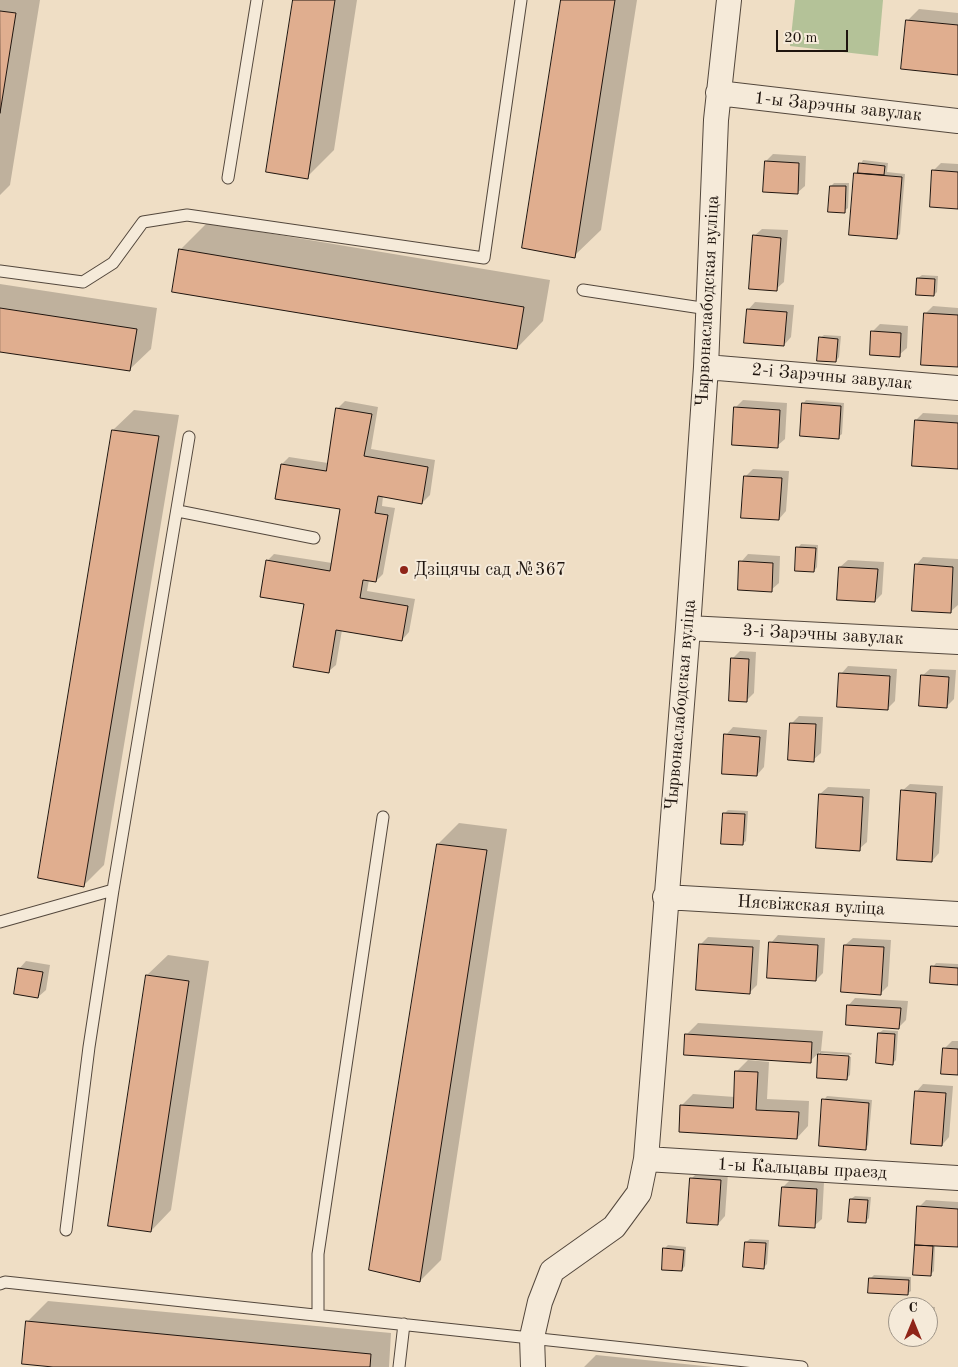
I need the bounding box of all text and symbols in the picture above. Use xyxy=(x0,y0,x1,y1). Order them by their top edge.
scale bar xyxy=(778,20,850,52)
text: 20 m xyxy=(784,31,818,46)
street label: 1-ы Зарэчны завулак xyxy=(753,87,923,127)
street label: Чырвонаслабодская вуліца xyxy=(692,195,724,407)
street label: 2-і Зарэчны завулак xyxy=(751,359,913,395)
place label: Дзіцячы сад №367 xyxy=(414,559,566,581)
marker: Дзіцячы сад №367 xyxy=(398,564,410,576)
street label: Чырвонаслабодская вуліца xyxy=(661,599,701,811)
street label: 3-і Зарэчны завулак xyxy=(742,620,904,650)
street label: Нясвіжская вуліца xyxy=(737,891,885,921)
street label: 1-ы Кальцавы праезд xyxy=(717,1154,887,1184)
north arrow xyxy=(888,1297,938,1347)
text: С xyxy=(908,1301,918,1315)

